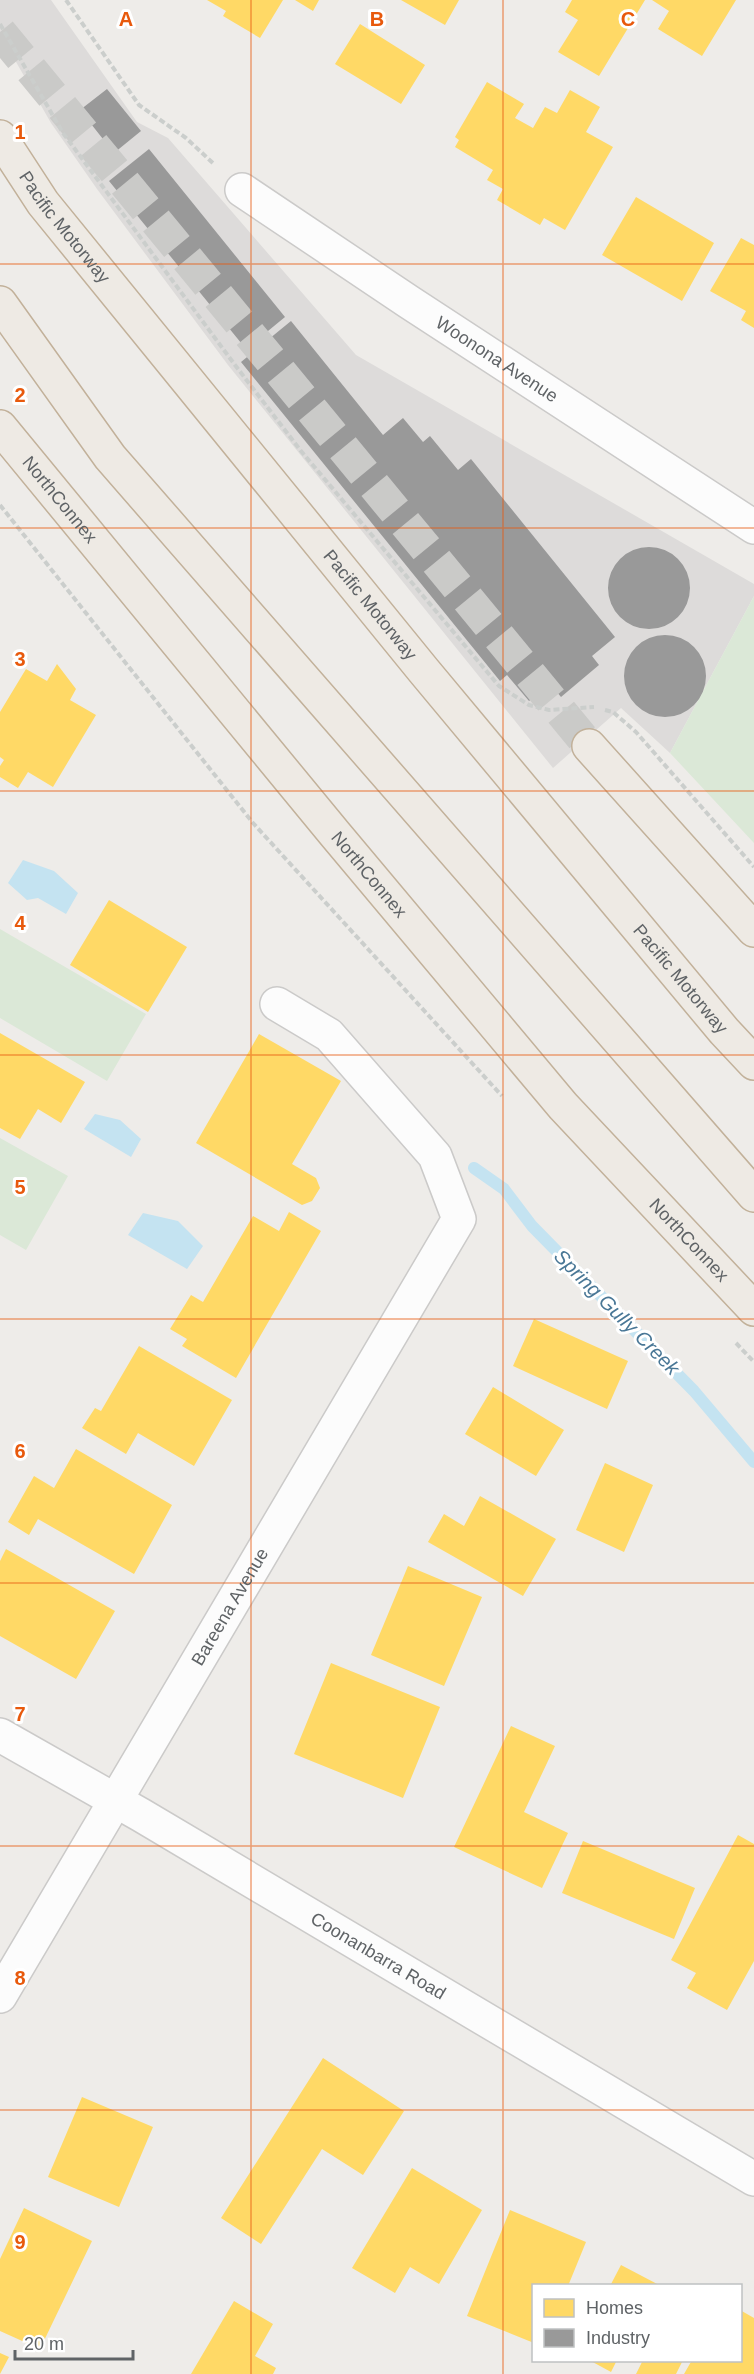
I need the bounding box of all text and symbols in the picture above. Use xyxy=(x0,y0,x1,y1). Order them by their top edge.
text: A xyxy=(119,8,133,30)
text: B xyxy=(370,8,384,30)
text: C xyxy=(621,8,635,30)
text: 1 xyxy=(14,121,26,143)
street label: Pacific Motorway xyxy=(15,168,114,287)
street label: Woonona Avenue xyxy=(432,312,562,406)
text: 2 xyxy=(14,384,26,406)
street label: NorthConnex xyxy=(18,452,101,547)
street label: Pacific Motorway xyxy=(319,546,421,664)
text: 3 xyxy=(14,648,26,670)
street label: NorthConnex xyxy=(327,827,411,922)
text: 4 xyxy=(14,912,26,934)
street label: Pacific Motorway xyxy=(629,920,732,1038)
text: 5 xyxy=(14,1176,26,1198)
street label: NorthConnex xyxy=(645,1194,733,1285)
water label: Spring Gully Creek xyxy=(550,1245,685,1380)
text: 6 xyxy=(14,1440,26,1462)
street label: Bareena Avenue xyxy=(187,1545,272,1669)
text: 7 xyxy=(14,1703,26,1725)
street label: Coonanbarra Road xyxy=(307,1908,449,2004)
text: 8 xyxy=(14,1967,26,1989)
text: 9 xyxy=(14,2231,26,2253)
legend xyxy=(532,2284,742,2362)
text: Homes xyxy=(586,2298,643,2318)
scale bar xyxy=(15,2323,134,2361)
text: Industry xyxy=(586,2328,650,2348)
text: 20 m xyxy=(24,2334,64,2354)

